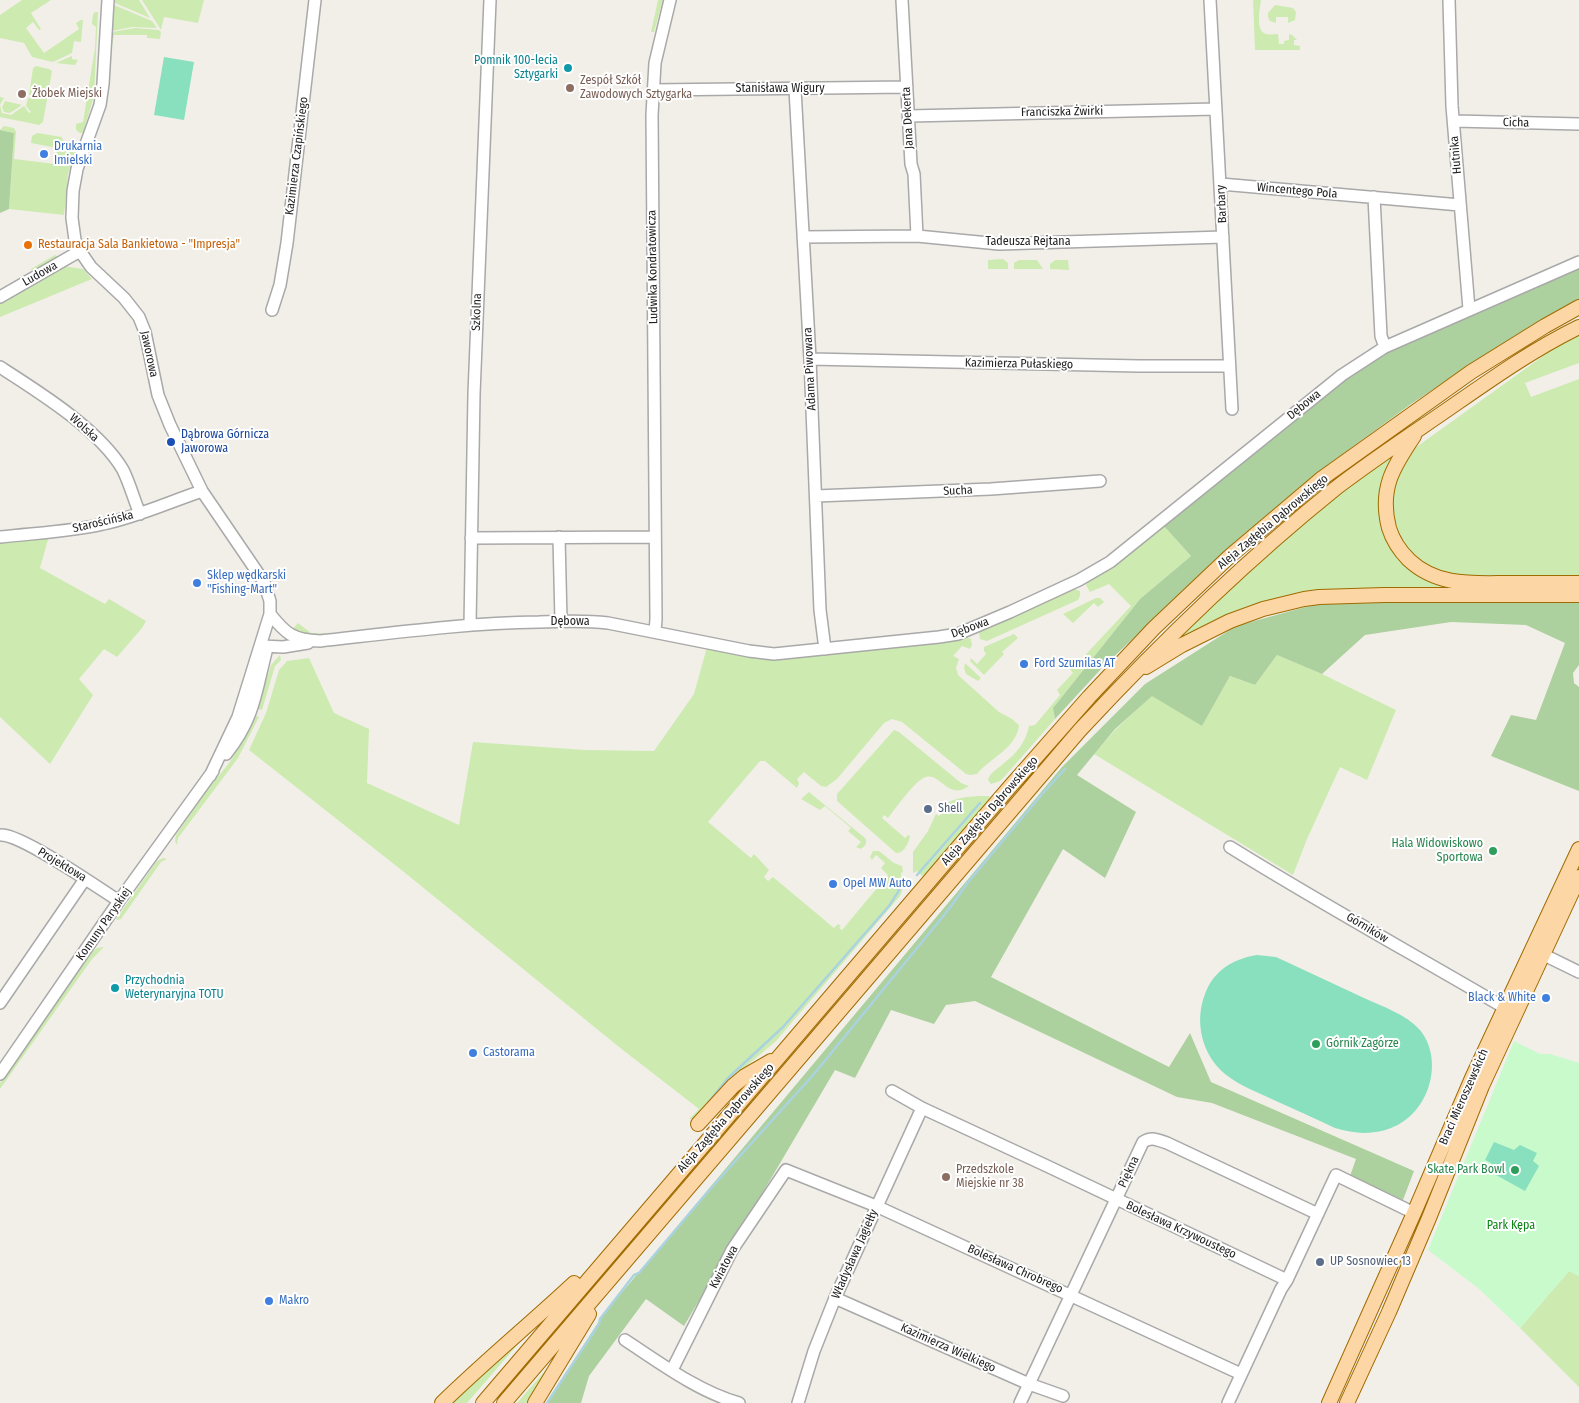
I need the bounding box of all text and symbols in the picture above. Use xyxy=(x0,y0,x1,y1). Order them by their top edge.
place label: Pomnik 100-lecia Sztygarki xyxy=(474,54,558,82)
marker: Pomnik 100-lecia Sztygarki xyxy=(562,62,574,74)
place label: Zespół Szkół Zawodowych Sztygarka xyxy=(580,74,692,102)
marker: Zespół Szkół Zawodowych Sztygarka xyxy=(564,82,576,94)
street label: Stanisława Wigury xyxy=(736,82,824,96)
street label: Jana Dekerta xyxy=(899,86,917,150)
place label: Żłobek Miejski xyxy=(32,87,102,101)
marker: Żłobek Miejski xyxy=(16,88,28,100)
street label: Kazimierza Czapińskiego xyxy=(283,96,311,216)
street label: Franciszka Żwirki xyxy=(1021,104,1103,120)
street label: Cicha xyxy=(1503,116,1529,130)
street label: Hutnika xyxy=(1447,135,1465,175)
place label: Drukarnia Imielski xyxy=(54,140,102,168)
marker: Drukarnia Imielski xyxy=(38,148,50,160)
street label: Wincentego Pola xyxy=(1256,180,1338,202)
street label: Barbary xyxy=(1214,184,1230,224)
street label: Ludwika Kondratowicza xyxy=(645,210,661,324)
street label: Tadeusza Rejtana xyxy=(985,235,1071,249)
place label: Restauracja Sala Bankietowa - "Impresja" xyxy=(38,238,240,252)
marker: Restauracja Sala Bankietowa - "Impresja" xyxy=(22,239,34,251)
street label: Ludowa xyxy=(20,258,60,290)
street label: Szkolna xyxy=(469,293,485,331)
street label: Adama Piwowara xyxy=(801,327,819,411)
street label: Jaworowa xyxy=(137,330,161,378)
street label: Kazimierza Pułaskiego xyxy=(965,356,1073,372)
street label: Dębowa xyxy=(1284,387,1324,423)
street label: Wolska xyxy=(66,411,102,445)
place label: Dąbrowa Górnicza Jaworowa xyxy=(181,428,269,456)
marker: Dąbrowa Górnicza Jaworowa xyxy=(165,436,177,448)
street label: Aleja Zagłębia Dąbrowskiego xyxy=(1215,472,1331,572)
street label: Sucha xyxy=(943,483,973,499)
street label: Starościńska xyxy=(71,508,135,536)
place label: Sklep wędkarski "Fishing-Mart" xyxy=(207,569,286,597)
marker: Sklep wędkarski "Fishing-Mart" xyxy=(191,577,203,589)
street label: Dębowa xyxy=(550,615,590,629)
street label: Dębowa xyxy=(949,615,991,641)
place label: Ford Szumilas AT xyxy=(1034,657,1115,671)
marker: Ford Szumilas AT xyxy=(1018,658,1030,670)
street label: Aleja Zagłębia Dąbrowskiego xyxy=(939,753,1041,869)
place label: Shell xyxy=(938,802,963,816)
marker: Shell xyxy=(922,803,934,815)
place label: Hala Widowiskowo Sportowa xyxy=(1391,837,1483,865)
street label: Projektowa xyxy=(35,845,89,885)
marker: Hala Widowiskowo Sportowa xyxy=(1487,845,1499,857)
place label: Opel MW Auto xyxy=(843,877,912,891)
marker: Opel MW Auto xyxy=(827,878,839,890)
street label: Komuny Paryskiej xyxy=(73,885,135,963)
street label: Górników xyxy=(1343,910,1391,946)
place label: Przychodnia Weterynaryjna TOTU xyxy=(125,974,224,1002)
marker: Przychodnia Weterynaryjna TOTU xyxy=(109,982,121,994)
place label: Black & White xyxy=(1468,991,1536,1005)
marker: Black & White xyxy=(1540,992,1552,1004)
place label: Górnik Zagórze xyxy=(1326,1037,1399,1051)
marker: Górnik Zagórze xyxy=(1310,1038,1322,1050)
place label: Castorama xyxy=(483,1046,535,1060)
marker: Castorama xyxy=(467,1047,479,1059)
street label: Braci Mieroszewskich xyxy=(1436,1047,1492,1147)
street label: Aleja Zagłębia Dąbrowskiego xyxy=(675,1060,777,1176)
street label: Piękna xyxy=(1115,1154,1143,1190)
place label: Przedszkole Miejskie nr 38 xyxy=(956,1163,1024,1191)
place label: Skate Park Bowl xyxy=(1427,1163,1505,1177)
marker: Skate Park Bowl xyxy=(1509,1164,1521,1176)
marker: Przedszkole Miejskie nr 38 xyxy=(940,1171,952,1183)
street label: Bolesława Krzywoustego xyxy=(1124,1198,1238,1262)
street label: Władysława Jagiełły xyxy=(829,1207,881,1301)
park label: Park Kępa xyxy=(1487,1219,1535,1233)
street label: Bolesława Chrobrego xyxy=(965,1241,1065,1297)
street label: Kwiatowa xyxy=(707,1243,741,1291)
place label: UP Sosnowiec 13 xyxy=(1330,1255,1411,1269)
marker: UP Sosnowiec 13 xyxy=(1314,1256,1326,1268)
place label: Makro xyxy=(279,1294,309,1308)
marker: Makro xyxy=(263,1295,275,1307)
street label: Kazimierza Wielkiego xyxy=(898,1321,998,1375)

